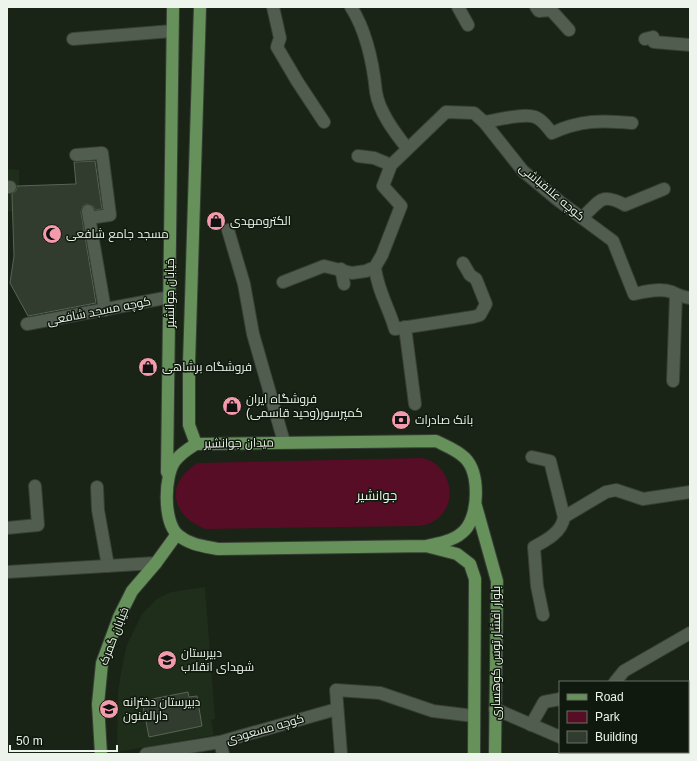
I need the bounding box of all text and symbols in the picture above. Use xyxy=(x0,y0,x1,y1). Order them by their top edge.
street label: کوچه علافباشی xyxy=(515,160,588,225)
shop icon: الکترومهدی xyxy=(205,210,227,232)
place label: الکترومهدی xyxy=(230,214,291,228)
mosque icon: مسجد جامع شافعی xyxy=(41,223,63,245)
place label: مسجد جامع شافعی xyxy=(66,227,169,242)
street label: خیابان جوانشیر xyxy=(163,258,177,329)
street label: کوچه مسجد شافعی xyxy=(46,294,152,330)
shop icon: فروشگاه برشاهی xyxy=(137,356,159,378)
place label: فروشگاه برشاهی xyxy=(162,360,252,374)
place label: فروشگاه ایران کمپرسور(وحید قاسمی) xyxy=(246,392,363,422)
shop icon: فروشگاه ایران کمپرسور(وحید قاسمی) xyxy=(221,395,243,417)
bank icon: بانک صادرات xyxy=(390,409,412,431)
place label: بانک صادرات xyxy=(415,413,473,427)
street label: میدان جوانشیر xyxy=(203,435,274,451)
district label: جوانشیر xyxy=(356,488,397,503)
street label: بلوار افشار توس کوهساری xyxy=(489,586,503,720)
street label: خیابان گمرک xyxy=(97,605,131,667)
place label: دبیرستان شهدای انقلاب xyxy=(181,646,254,674)
school or university icon: دبیرستان شهدای انقلاب xyxy=(156,649,178,671)
legend xyxy=(559,681,689,753)
text: Road xyxy=(595,690,624,704)
place label: دبیرستان دخترانه دارالفنون xyxy=(123,695,201,723)
school or university icon: دبیرستان دخترانه دارالفنون xyxy=(98,698,120,720)
text: Park xyxy=(595,710,621,724)
street label: کوچه مسعودی xyxy=(224,711,306,749)
scale bar xyxy=(10,727,117,753)
text: Building xyxy=(595,730,638,744)
text: 50 m xyxy=(16,734,43,748)

